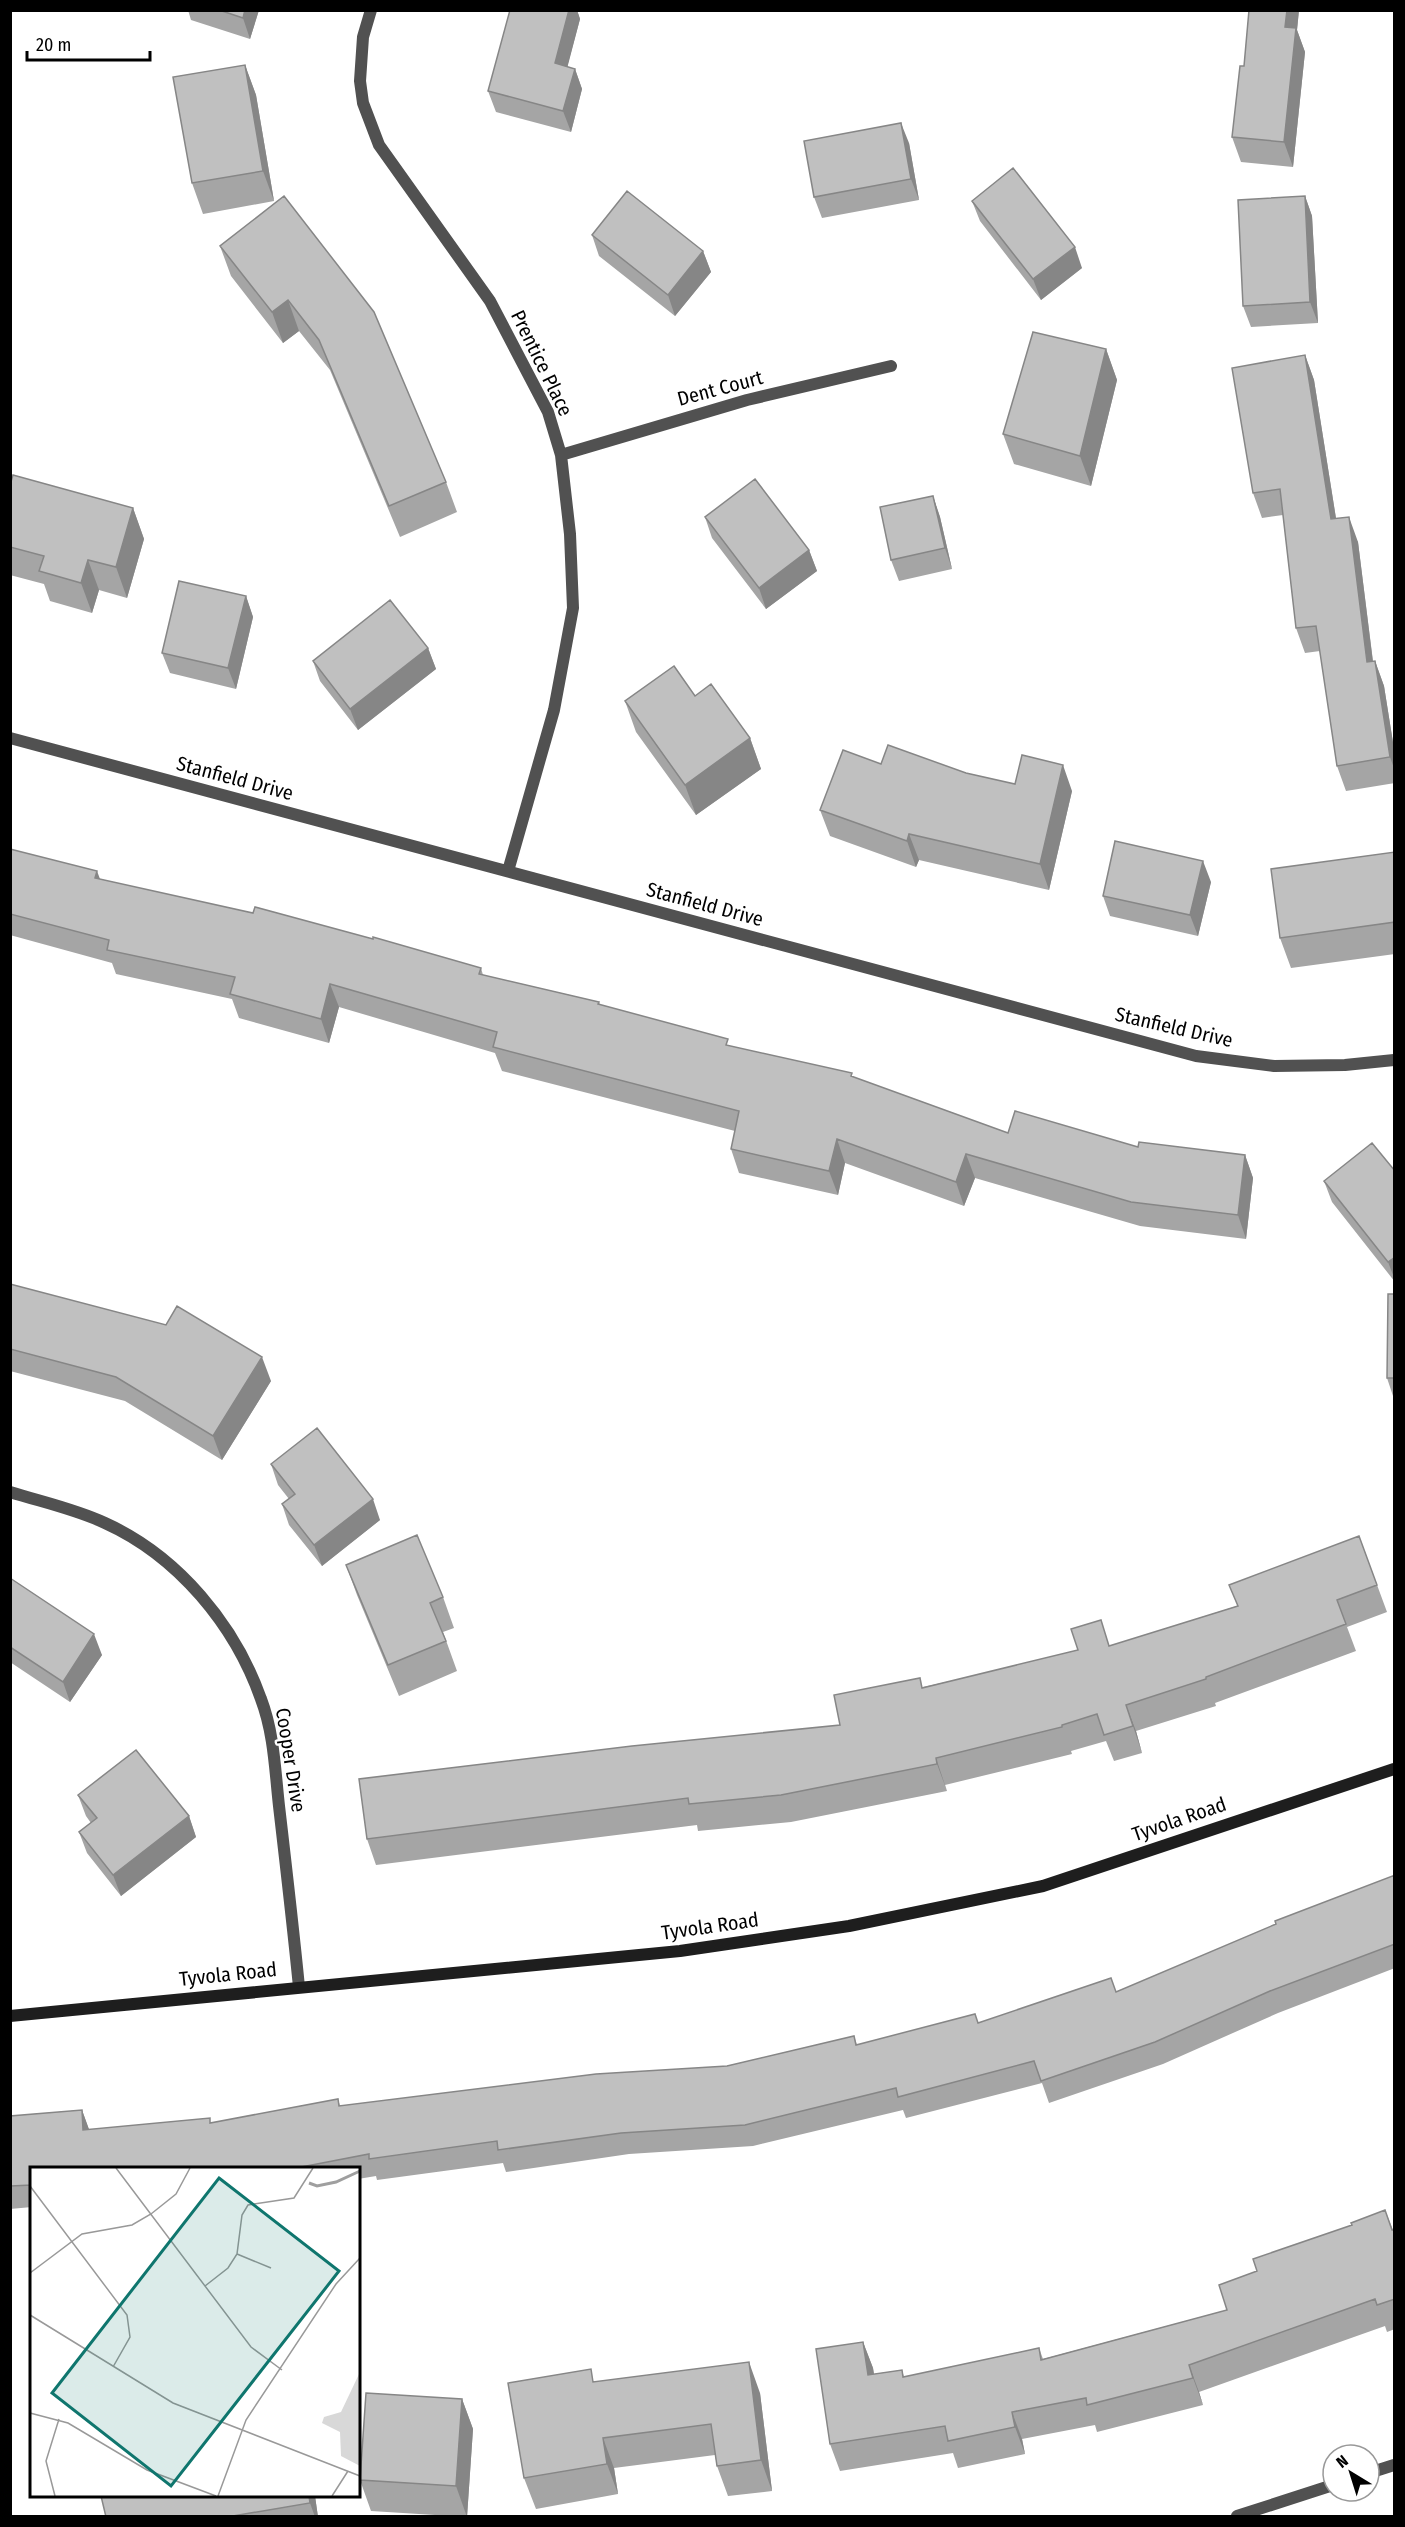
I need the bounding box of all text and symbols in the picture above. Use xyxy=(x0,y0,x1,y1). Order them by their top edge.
scale bar xyxy=(27,24,150,62)
text: 20 m xyxy=(36,34,71,56)
street label: Prentice Place xyxy=(506,306,578,420)
street label: Dent Court xyxy=(675,365,766,411)
street label: Stanfield Drive xyxy=(174,751,296,805)
street label: Stanfield Drive xyxy=(644,877,766,931)
street label: Stanfield Drive xyxy=(1113,1002,1235,1052)
street label: Cooper Drive xyxy=(271,1706,311,1814)
street label: Tyvola Road xyxy=(1129,1792,1229,1846)
street label: Tyvola Road xyxy=(660,1907,760,1945)
street label: Tyvola Road xyxy=(178,1957,278,1991)
inset map xyxy=(30,2167,360,2497)
north arrow xyxy=(1321,2443,1381,2503)
text: N xyxy=(1332,2451,1352,2472)

